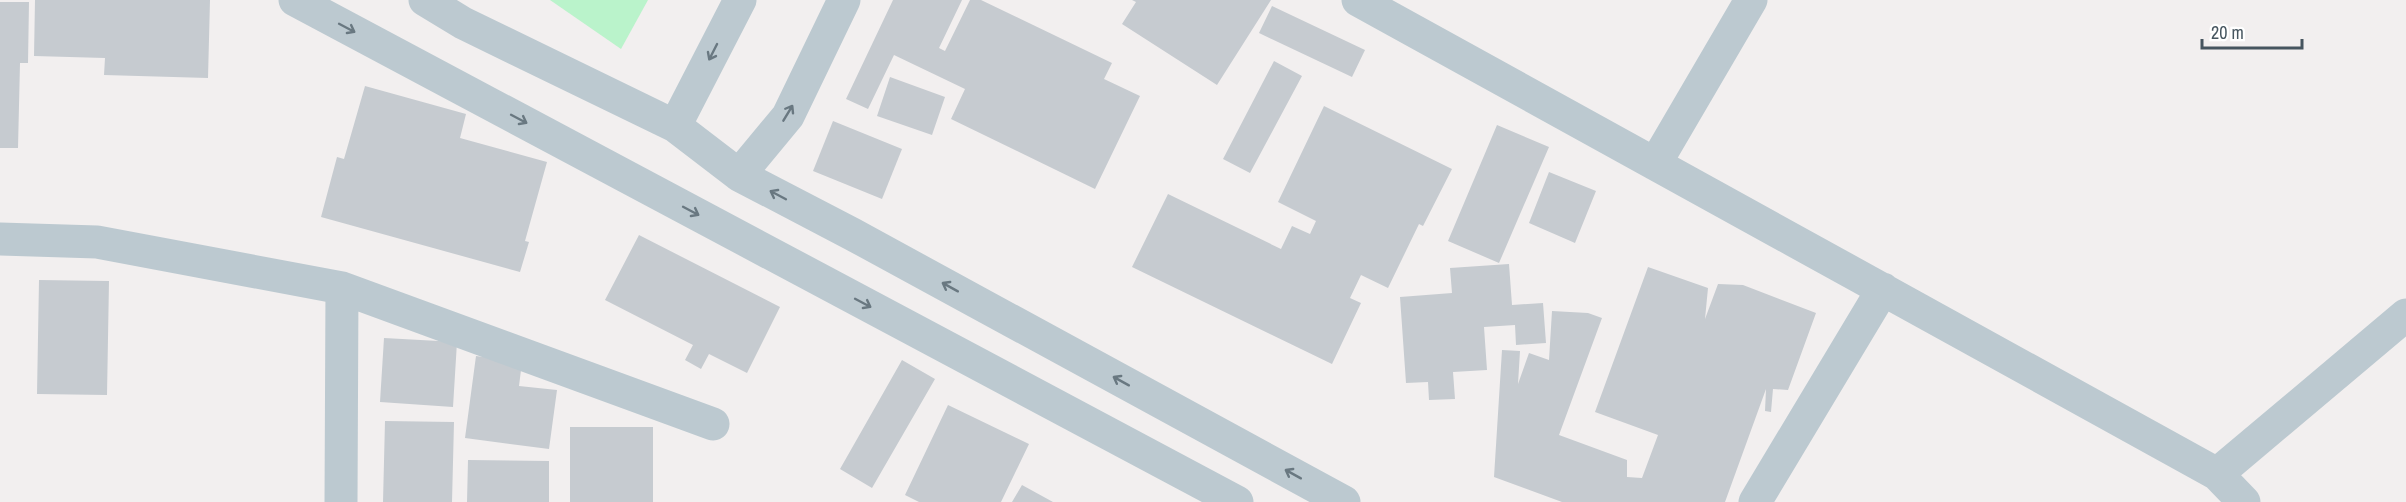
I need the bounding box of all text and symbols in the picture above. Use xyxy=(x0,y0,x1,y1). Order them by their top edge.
scale bar xyxy=(2202,12,2302,50)
text: 20 m xyxy=(2211,20,2244,45)
one-way arrow xyxy=(337,22,355,34)
one-way arrow xyxy=(707,43,719,60)
one-way arrow xyxy=(783,105,795,122)
one-way arrow xyxy=(509,114,527,125)
one-way arrow xyxy=(770,189,788,201)
one-way arrow xyxy=(681,206,699,217)
one-way arrow xyxy=(942,281,959,293)
one-way arrow xyxy=(854,297,871,309)
one-way arrow xyxy=(1113,375,1131,386)
one-way arrow xyxy=(1284,468,1302,479)

